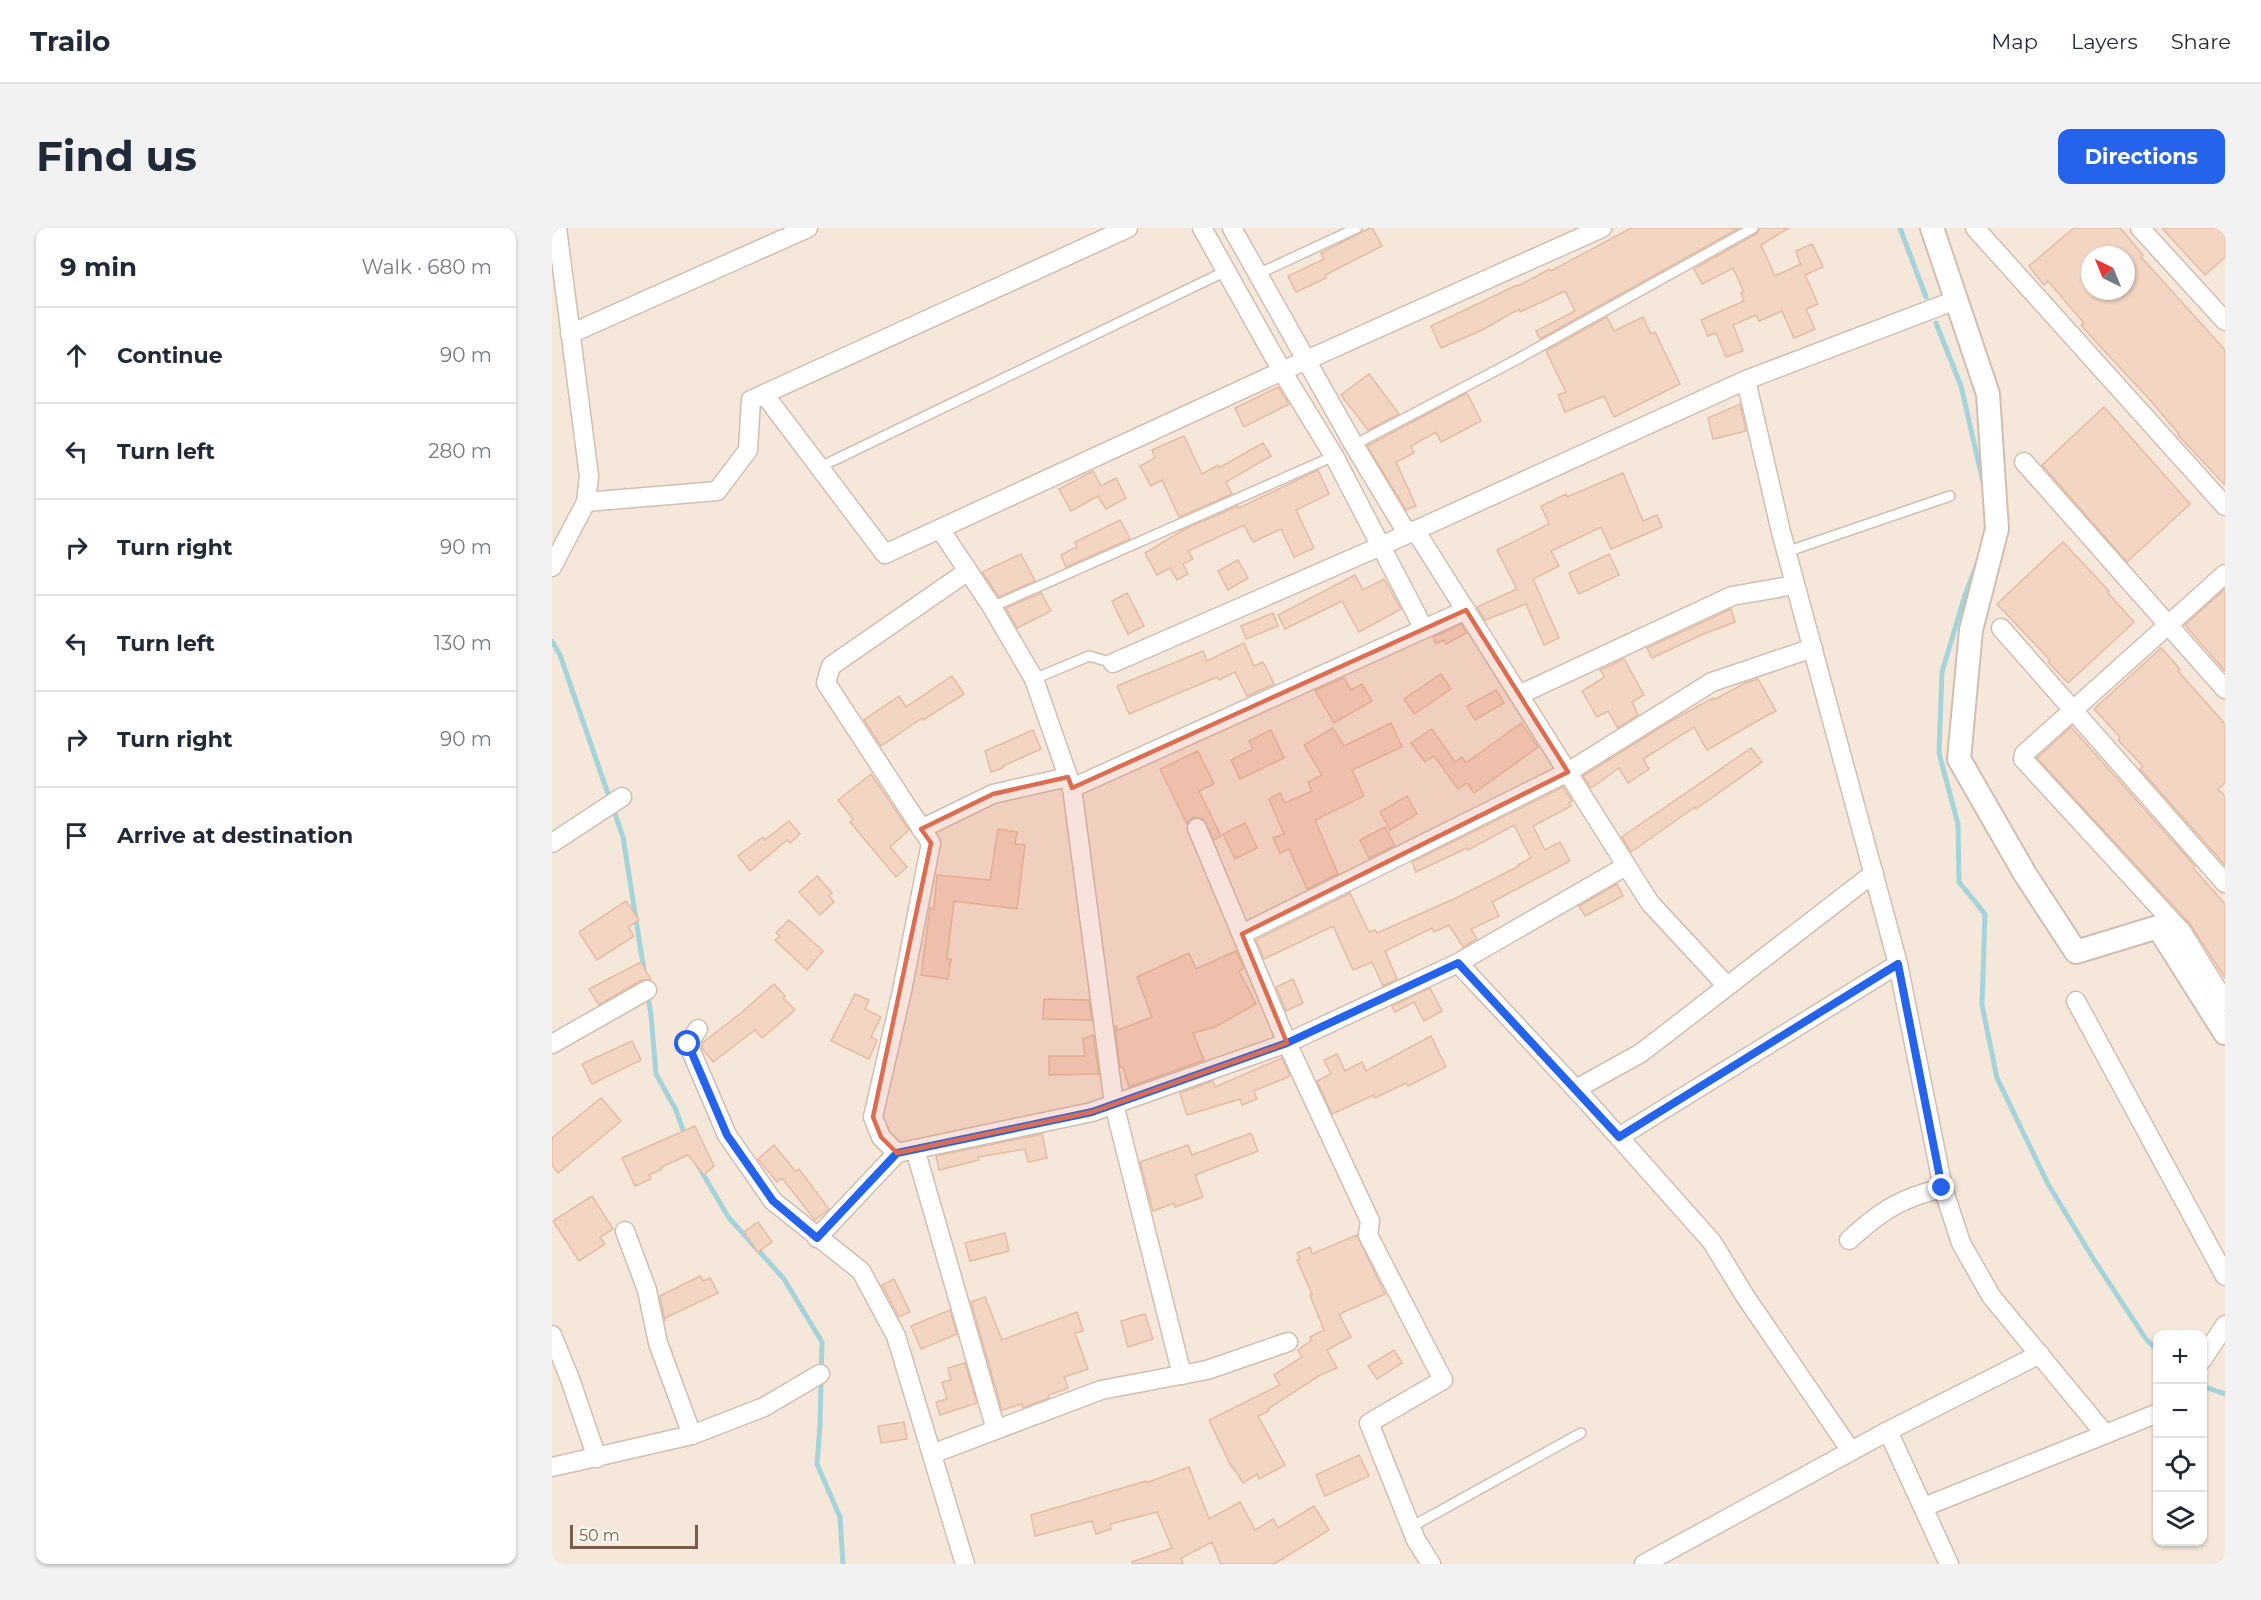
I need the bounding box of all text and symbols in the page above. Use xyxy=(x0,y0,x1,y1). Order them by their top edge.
text: Trailo xyxy=(30,24,110,58)
text: Map xyxy=(1991,29,2038,54)
text: Layers xyxy=(2071,29,2138,54)
text: Share xyxy=(2171,29,2231,54)
button: Directions xyxy=(2058,129,2225,184)
text: Find us xyxy=(36,130,197,182)
north arrow xyxy=(2081,246,2135,300)
text: 9 min xyxy=(60,251,137,283)
text: Walk · 680 m xyxy=(362,255,492,279)
icon: ahead xyxy=(60,339,93,372)
text: Continue xyxy=(117,342,223,369)
text: 90 m xyxy=(440,343,492,367)
icon: left xyxy=(60,435,93,468)
text: Turn left xyxy=(117,438,215,465)
text: 280 m xyxy=(428,439,492,463)
icon: right xyxy=(60,531,93,564)
text: Turn right xyxy=(117,534,232,561)
text: 90 m xyxy=(440,535,492,559)
icon: left xyxy=(60,627,93,660)
text: Turn left xyxy=(117,630,215,657)
text: 130 m xyxy=(434,631,492,655)
icon: right xyxy=(60,723,93,756)
text: Turn right xyxy=(117,726,232,753)
text: 90 m xyxy=(440,727,492,751)
icon: arrive xyxy=(60,819,93,852)
text: Arrive at destination xyxy=(117,822,353,849)
route start xyxy=(674,1030,700,1056)
route end xyxy=(1928,1174,1954,1200)
map controls xyxy=(2153,1330,2207,1546)
button: + xyxy=(2153,1330,2207,1384)
button: − xyxy=(2153,1384,2207,1438)
button: locate xyxy=(2153,1438,2207,1492)
button: layers xyxy=(2153,1492,2207,1546)
scale bar xyxy=(570,1522,698,1550)
text: 50 m xyxy=(579,1526,620,1545)

